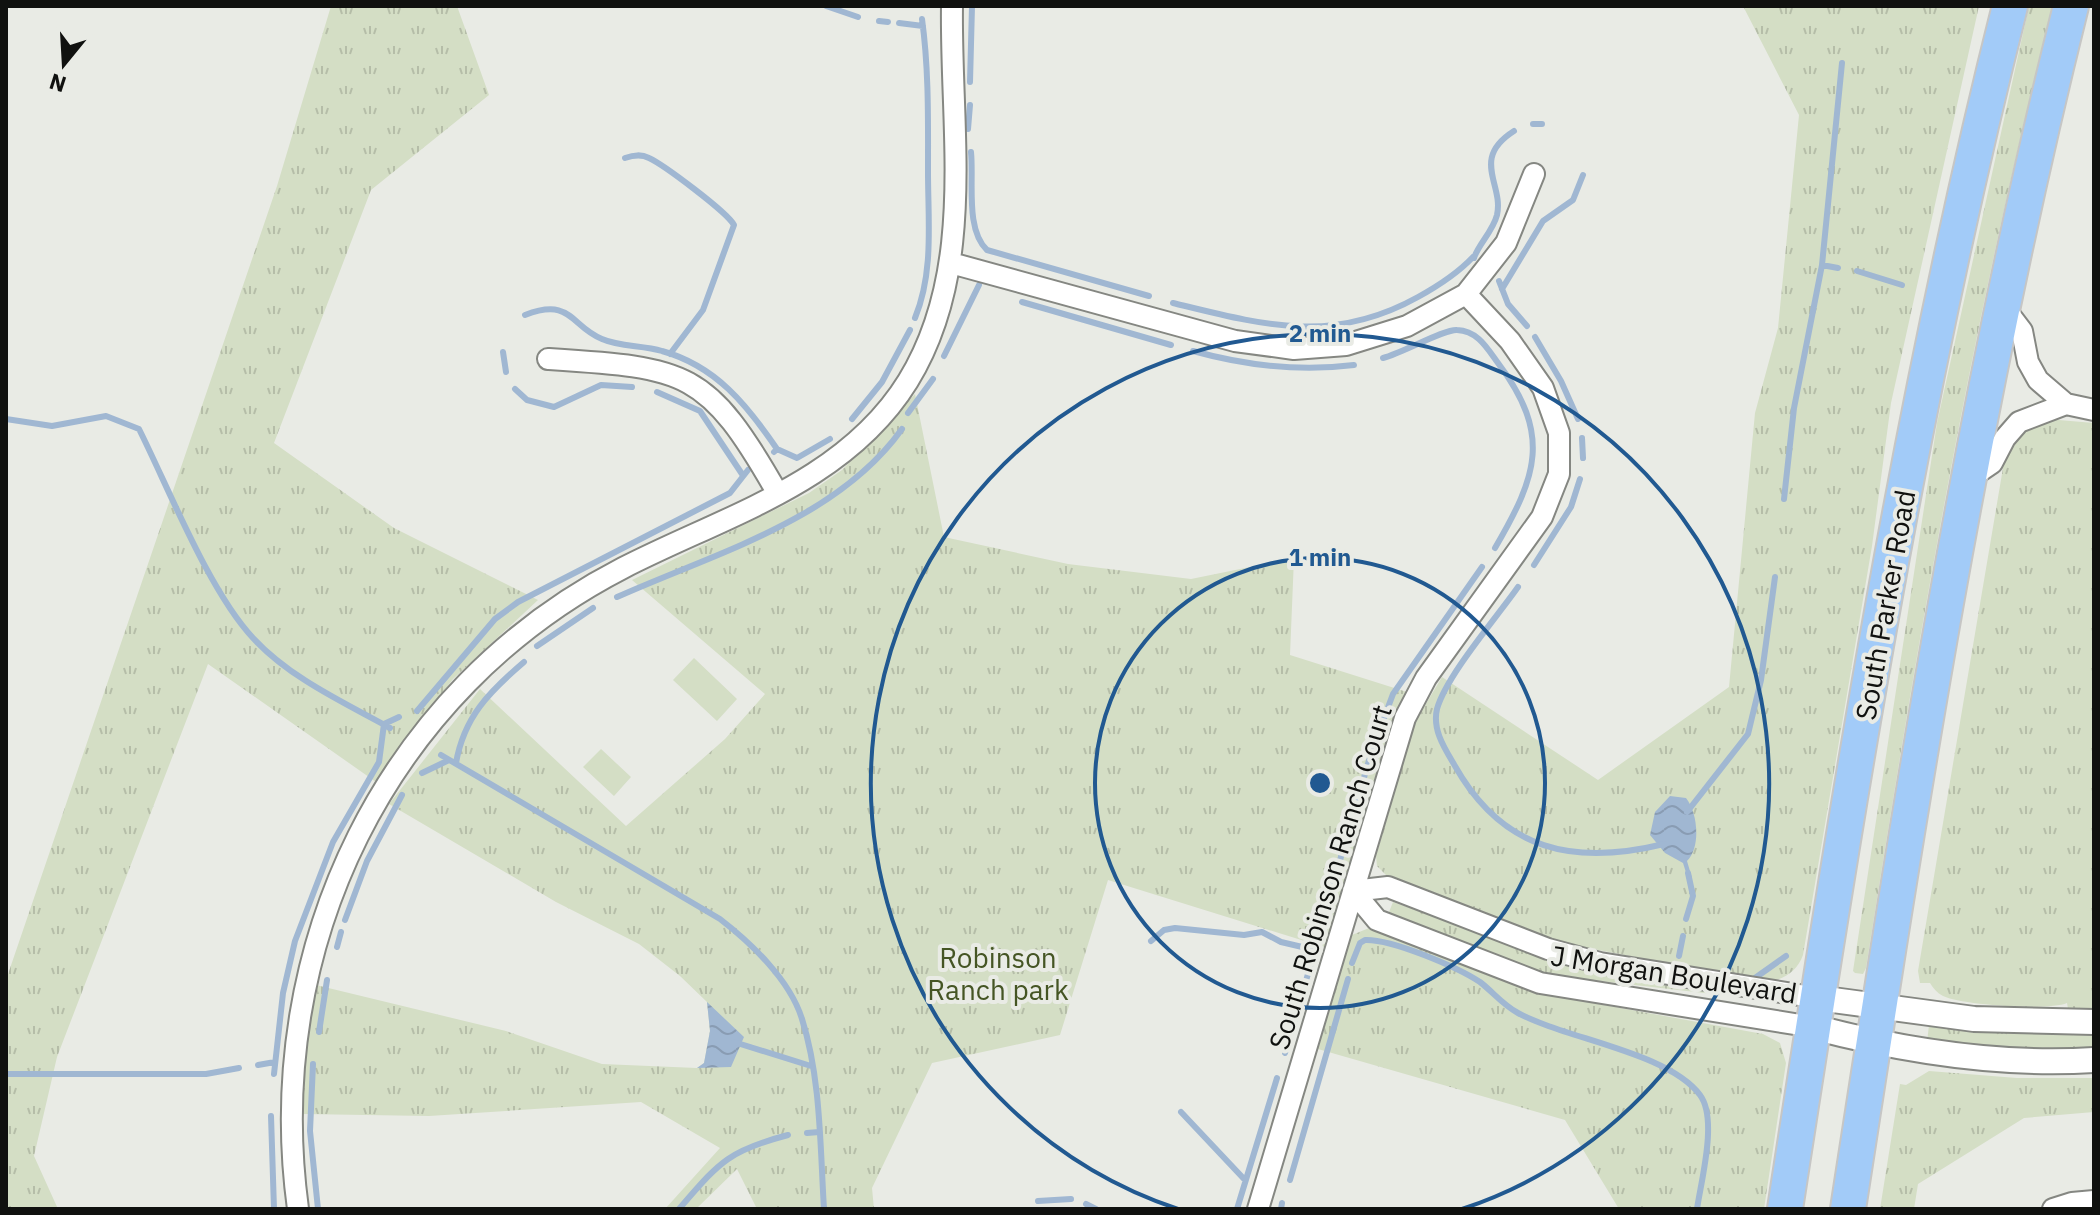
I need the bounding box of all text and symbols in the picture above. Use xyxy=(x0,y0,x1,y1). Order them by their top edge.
north arrow xyxy=(24,24,104,104)
text: N xyxy=(46,67,70,100)
text: 2 min xyxy=(1289,317,1351,349)
street label: South Parker Road xyxy=(1847,487,1923,723)
text: 1 min xyxy=(1289,541,1351,573)
street label: South Robinson Ranch Court xyxy=(1260,700,1400,1054)
centre of rings xyxy=(1306,769,1334,797)
street label: J Morgan Boulevard xyxy=(1548,936,1800,1012)
park label: Robinson Ranch park xyxy=(927,939,1069,1008)

